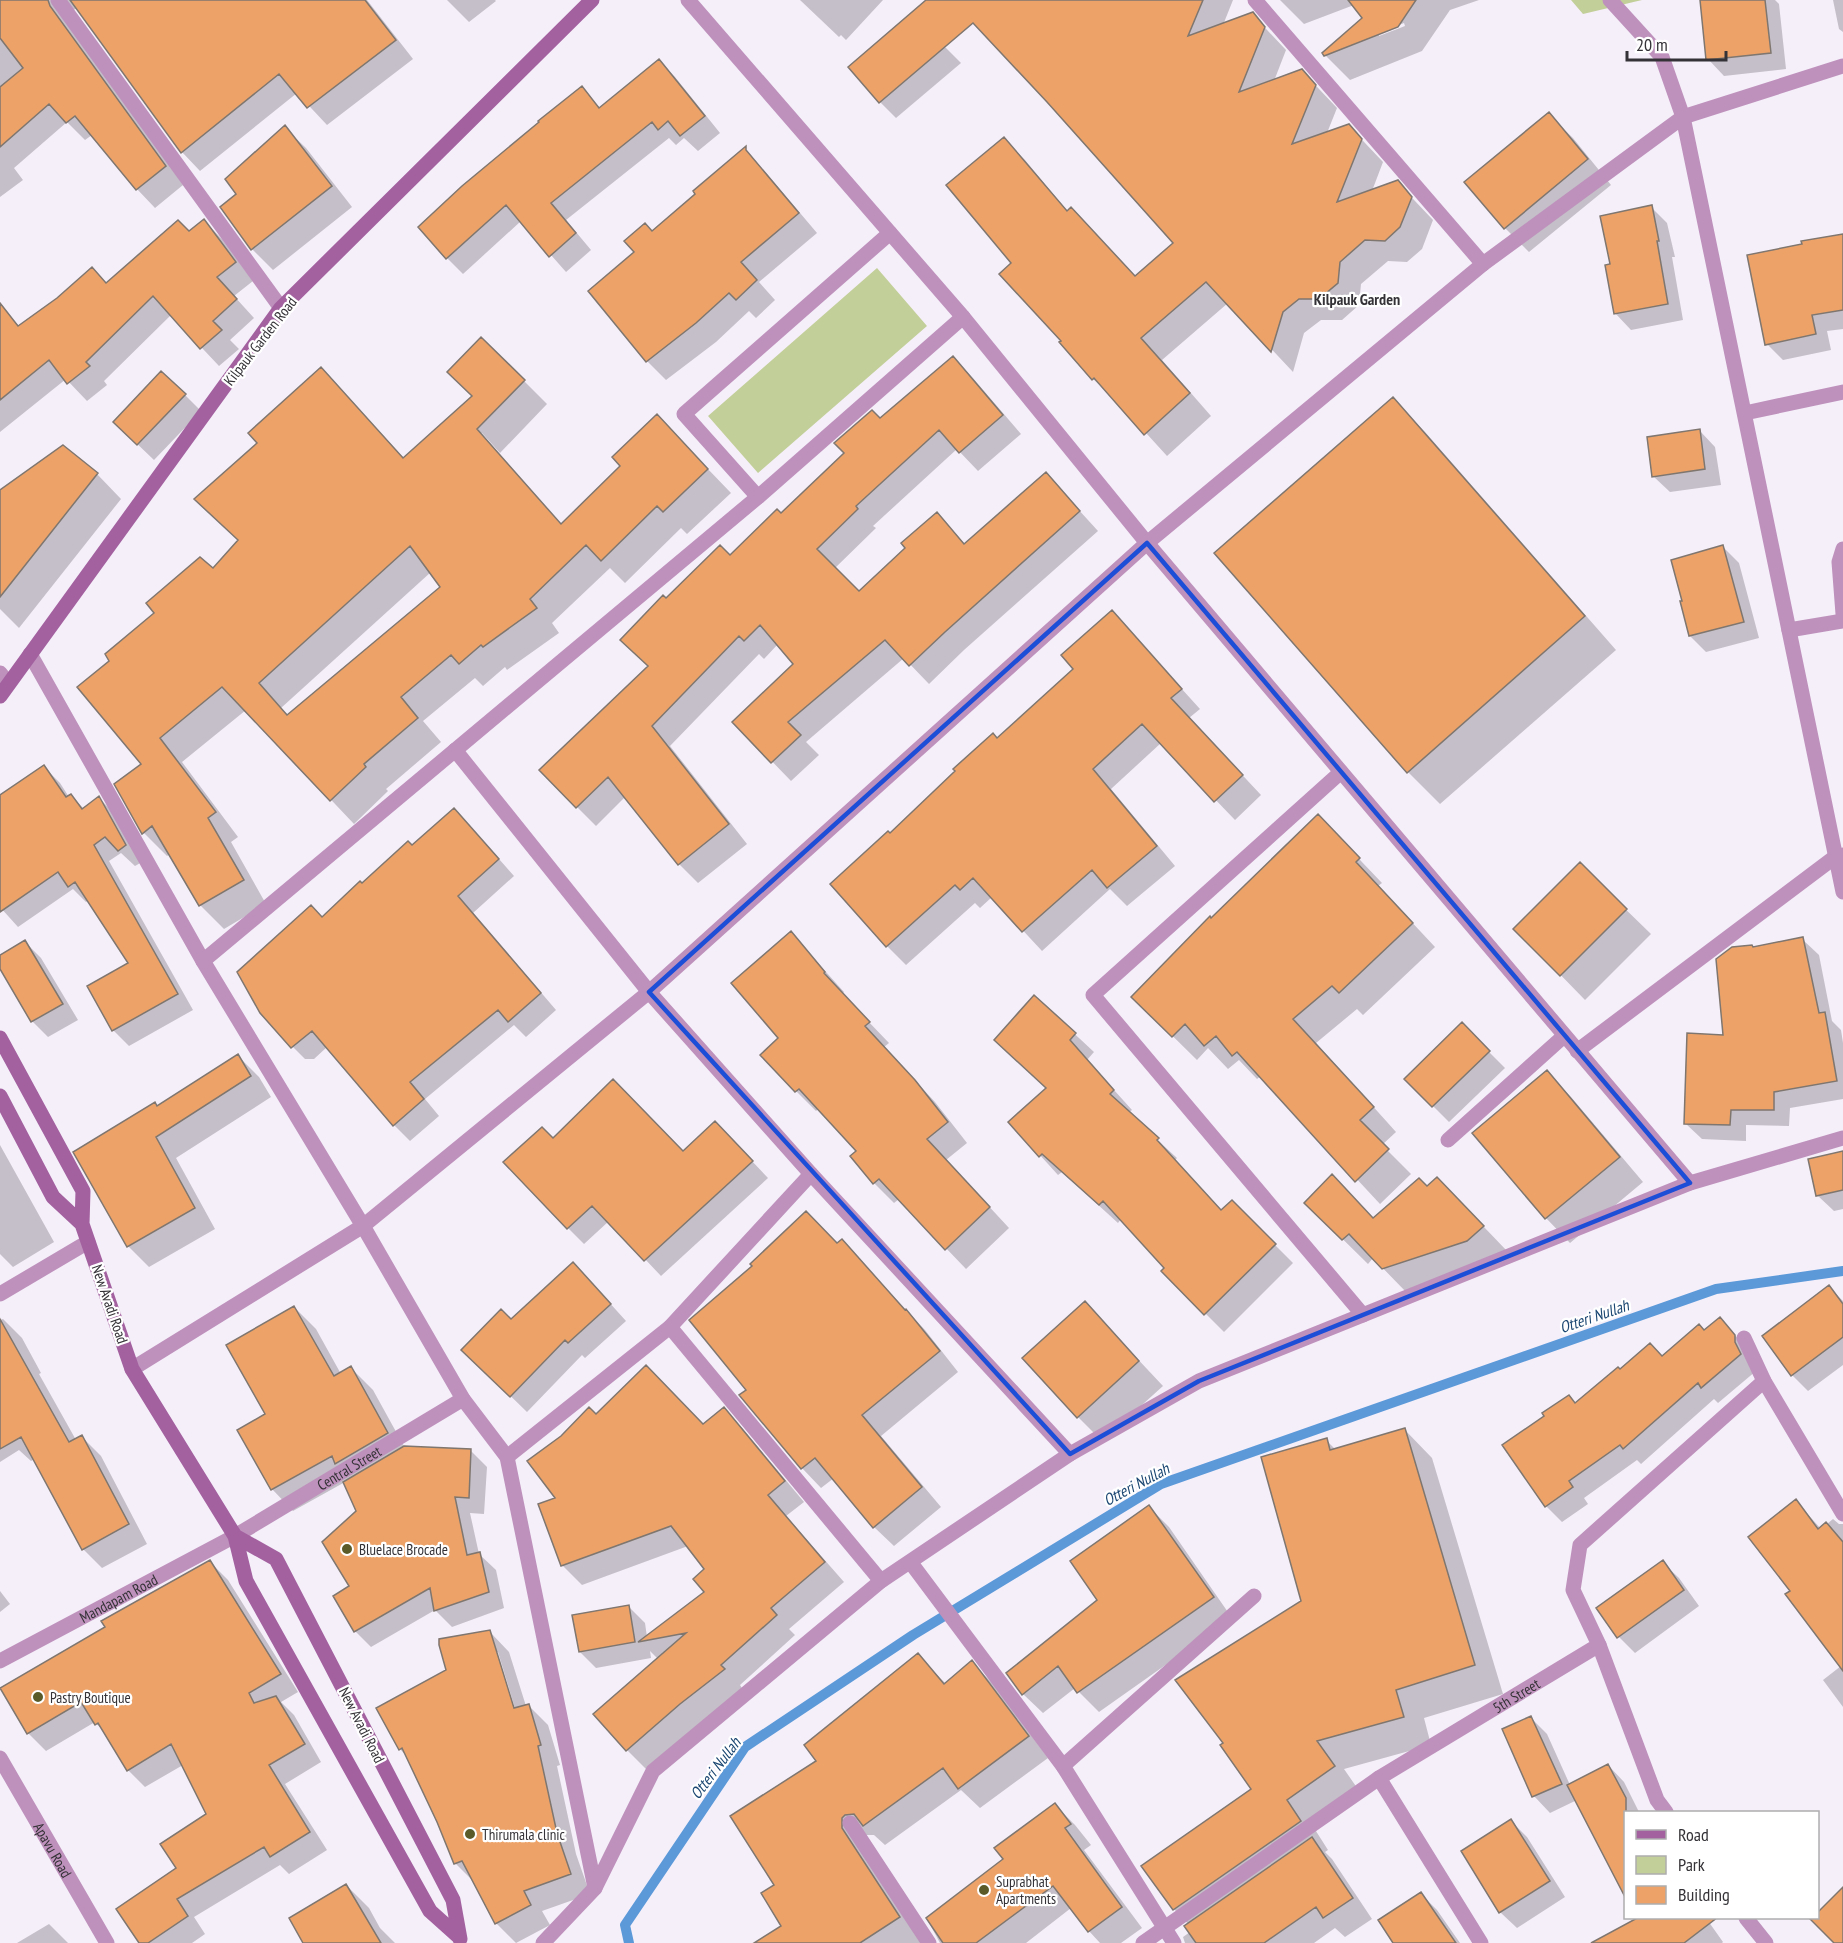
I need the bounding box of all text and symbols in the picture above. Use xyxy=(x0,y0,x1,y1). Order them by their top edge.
scale bar xyxy=(1627,24,1726,62)
text: 20 m xyxy=(1636,33,1668,56)
district label: Kilpauk Garden xyxy=(1314,289,1400,309)
street label: Kilpauk Garden Road xyxy=(219,293,301,389)
street label: New Avadi Road xyxy=(88,1262,132,1346)
water label: Otteri Nullah xyxy=(1557,1295,1632,1337)
street label: Central Street xyxy=(313,1441,384,1494)
water label: Otteri Nullah xyxy=(1100,1458,1173,1510)
place label: Bluelace Brocade xyxy=(359,1540,448,1559)
marker: Bluelace Brocade xyxy=(340,1542,354,1556)
street label: Mandapam Road xyxy=(76,1570,161,1627)
street label: 5th Street xyxy=(1489,1674,1543,1717)
street label: New Avadi Road xyxy=(335,1684,389,1766)
place label: Pastry Boutique xyxy=(50,1688,131,1707)
marker: Pastry Boutique xyxy=(31,1690,45,1704)
water label: Otteri Nullah xyxy=(685,1733,745,1803)
legend xyxy=(1624,1811,1819,1919)
street label: Apavu Road xyxy=(30,1819,77,1881)
text: Road xyxy=(1678,1823,1709,1846)
place label: Thirumala clinic xyxy=(482,1825,566,1844)
marker: Thirumala clinic xyxy=(463,1827,477,1841)
text: Park xyxy=(1678,1853,1705,1876)
place label: Suprabhat Apartments xyxy=(996,1872,1056,1908)
marker: Suprabhat Apartments xyxy=(977,1883,991,1897)
text: Building xyxy=(1678,1883,1730,1906)

